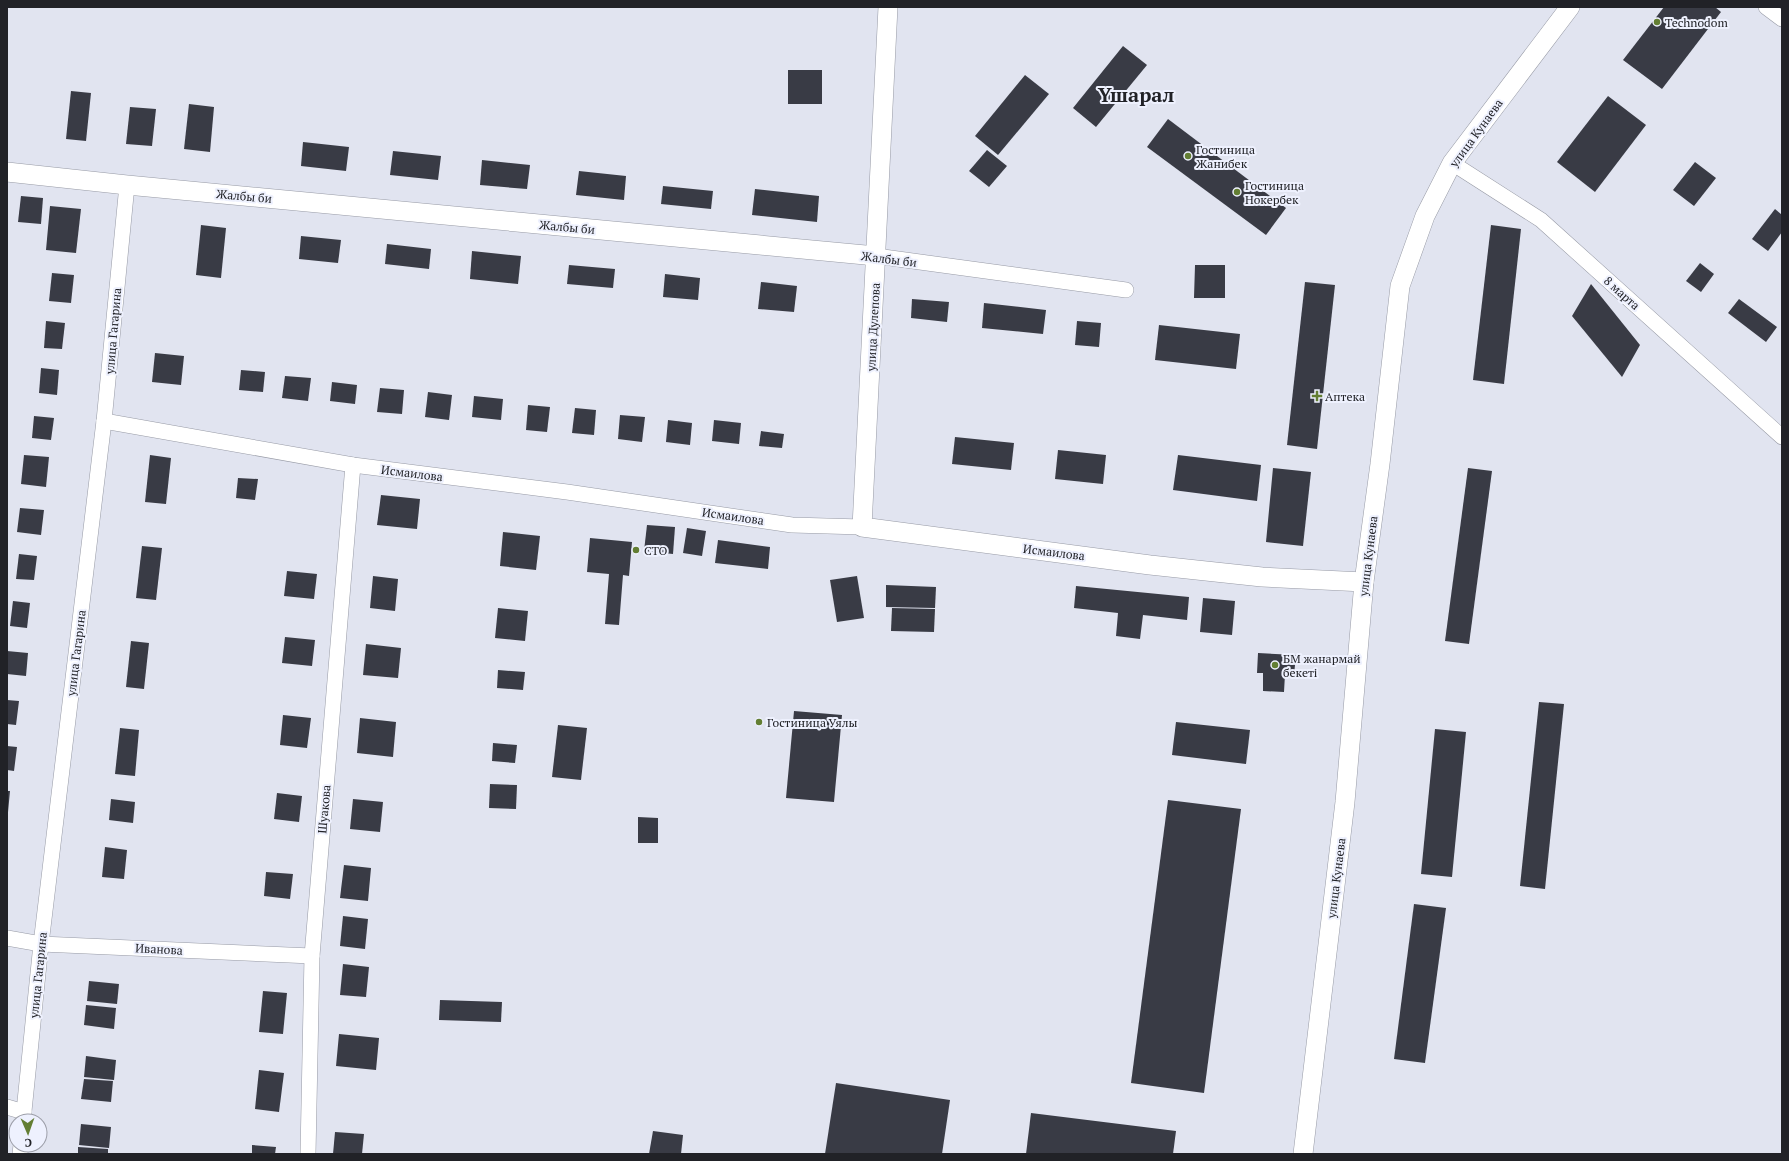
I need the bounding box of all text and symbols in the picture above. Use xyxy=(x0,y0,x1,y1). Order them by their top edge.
place label: Technodom xyxy=(1665,15,1728,30)
marker: Technodom xyxy=(1652,17,1662,27)
district label: Үшарал xyxy=(1098,81,1174,108)
street label: улица Кунаева xyxy=(1446,96,1506,171)
place label: Гостиница Жанибек xyxy=(1196,142,1255,171)
marker: Гостиница Жанибек xyxy=(1183,151,1193,161)
place label: Гостиница Нокербек xyxy=(1245,178,1304,207)
street label: Жалбы би xyxy=(215,186,273,206)
marker: Гостиница Нокербек xyxy=(1232,187,1242,197)
street label: Жалбы би xyxy=(538,217,596,237)
street label: Жалбы би xyxy=(860,248,918,270)
street label: 8 марта xyxy=(1601,273,1643,313)
street label: улица Дулепова xyxy=(863,282,883,373)
street label: улица Гагарина xyxy=(102,287,124,376)
place label: Аптека xyxy=(1325,389,1365,404)
marker: Аптека xyxy=(1312,391,1322,401)
street label: Исмаилова xyxy=(380,462,444,484)
street label: Исмаилова xyxy=(701,504,765,528)
street label: улица Кунаева xyxy=(1356,515,1380,598)
street label: Исмаилова xyxy=(1022,541,1086,563)
place label: СТО xyxy=(644,543,668,558)
marker: СТО xyxy=(631,545,641,555)
street label: улица Гагарина xyxy=(63,609,89,698)
place label: БМ жанармай бекеті xyxy=(1283,651,1361,680)
marker: БМ жанармай бекеті xyxy=(1270,660,1280,670)
place label: Гостиница Уялы xyxy=(767,715,857,730)
marker: Гостиница Уялы xyxy=(754,717,764,727)
street label: Шуакова xyxy=(314,784,334,834)
street label: улица Кунаева xyxy=(1324,837,1348,920)
street label: улица Гагарина xyxy=(26,931,50,1020)
street label: Иванова xyxy=(135,940,183,958)
north arrow xyxy=(8,1113,48,1153)
text: С xyxy=(25,1136,32,1150)

